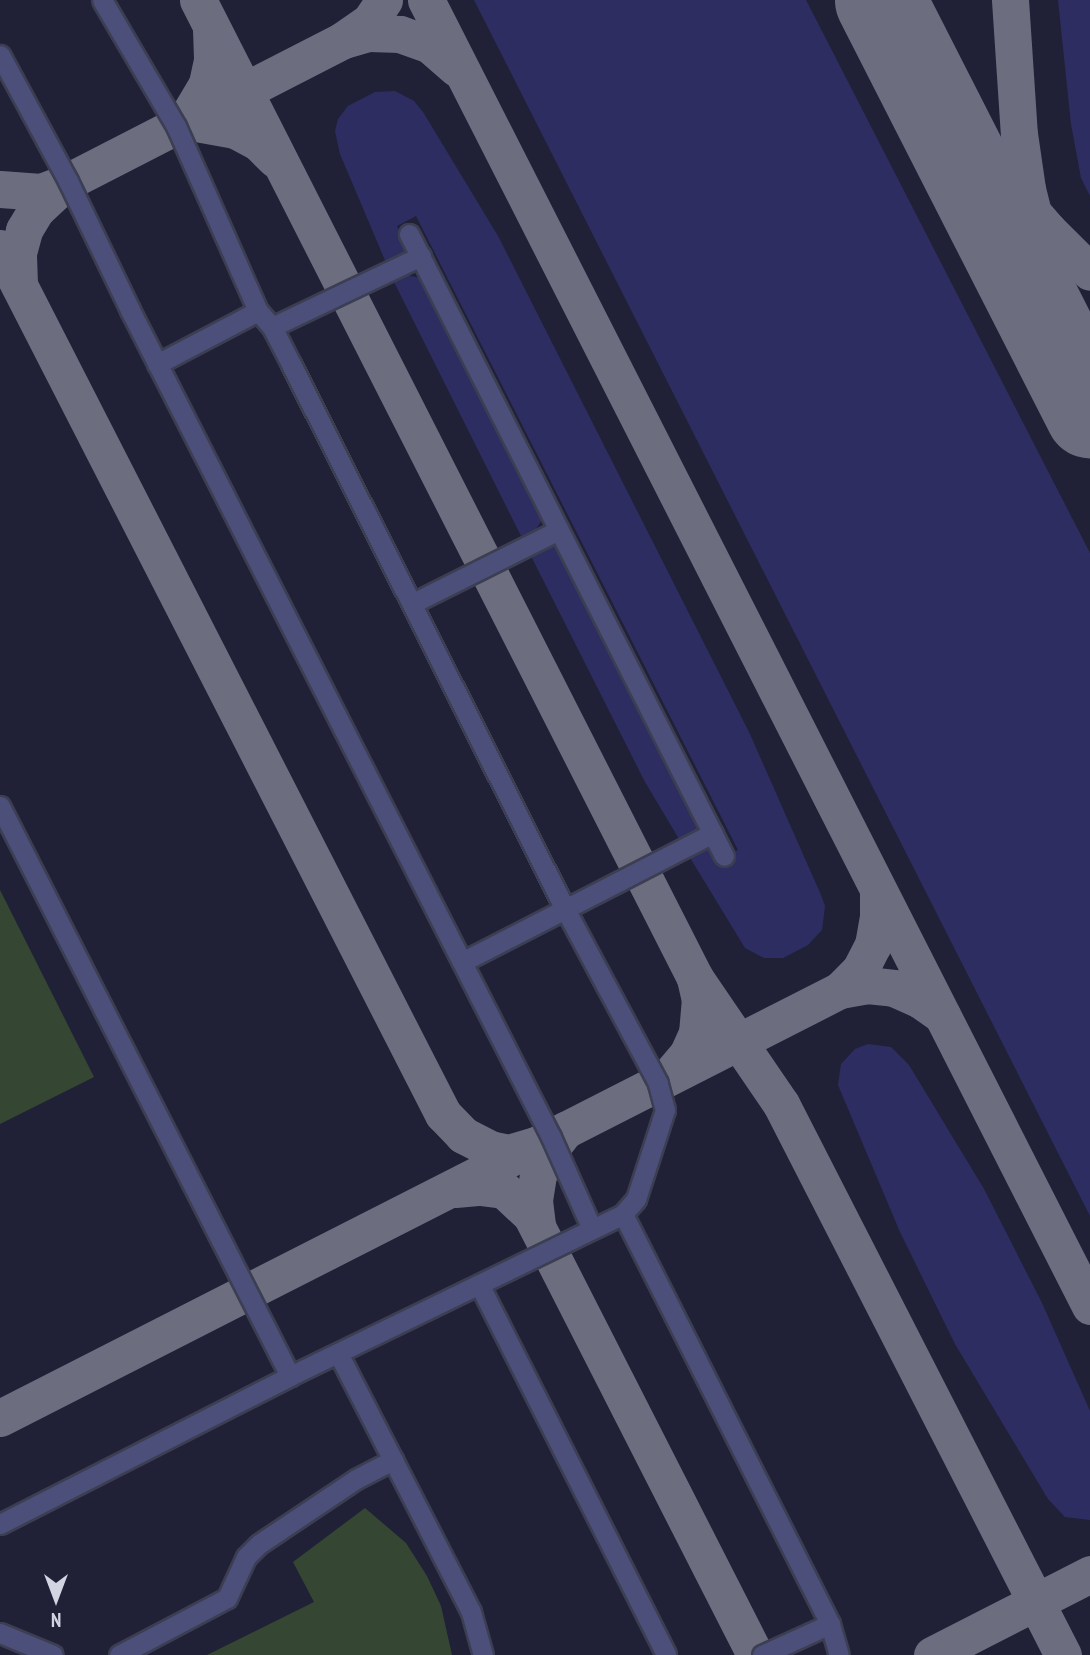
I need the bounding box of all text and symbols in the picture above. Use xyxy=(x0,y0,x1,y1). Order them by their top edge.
north arrow xyxy=(21,1564,91,1634)
text: N xyxy=(51,1608,61,1632)

